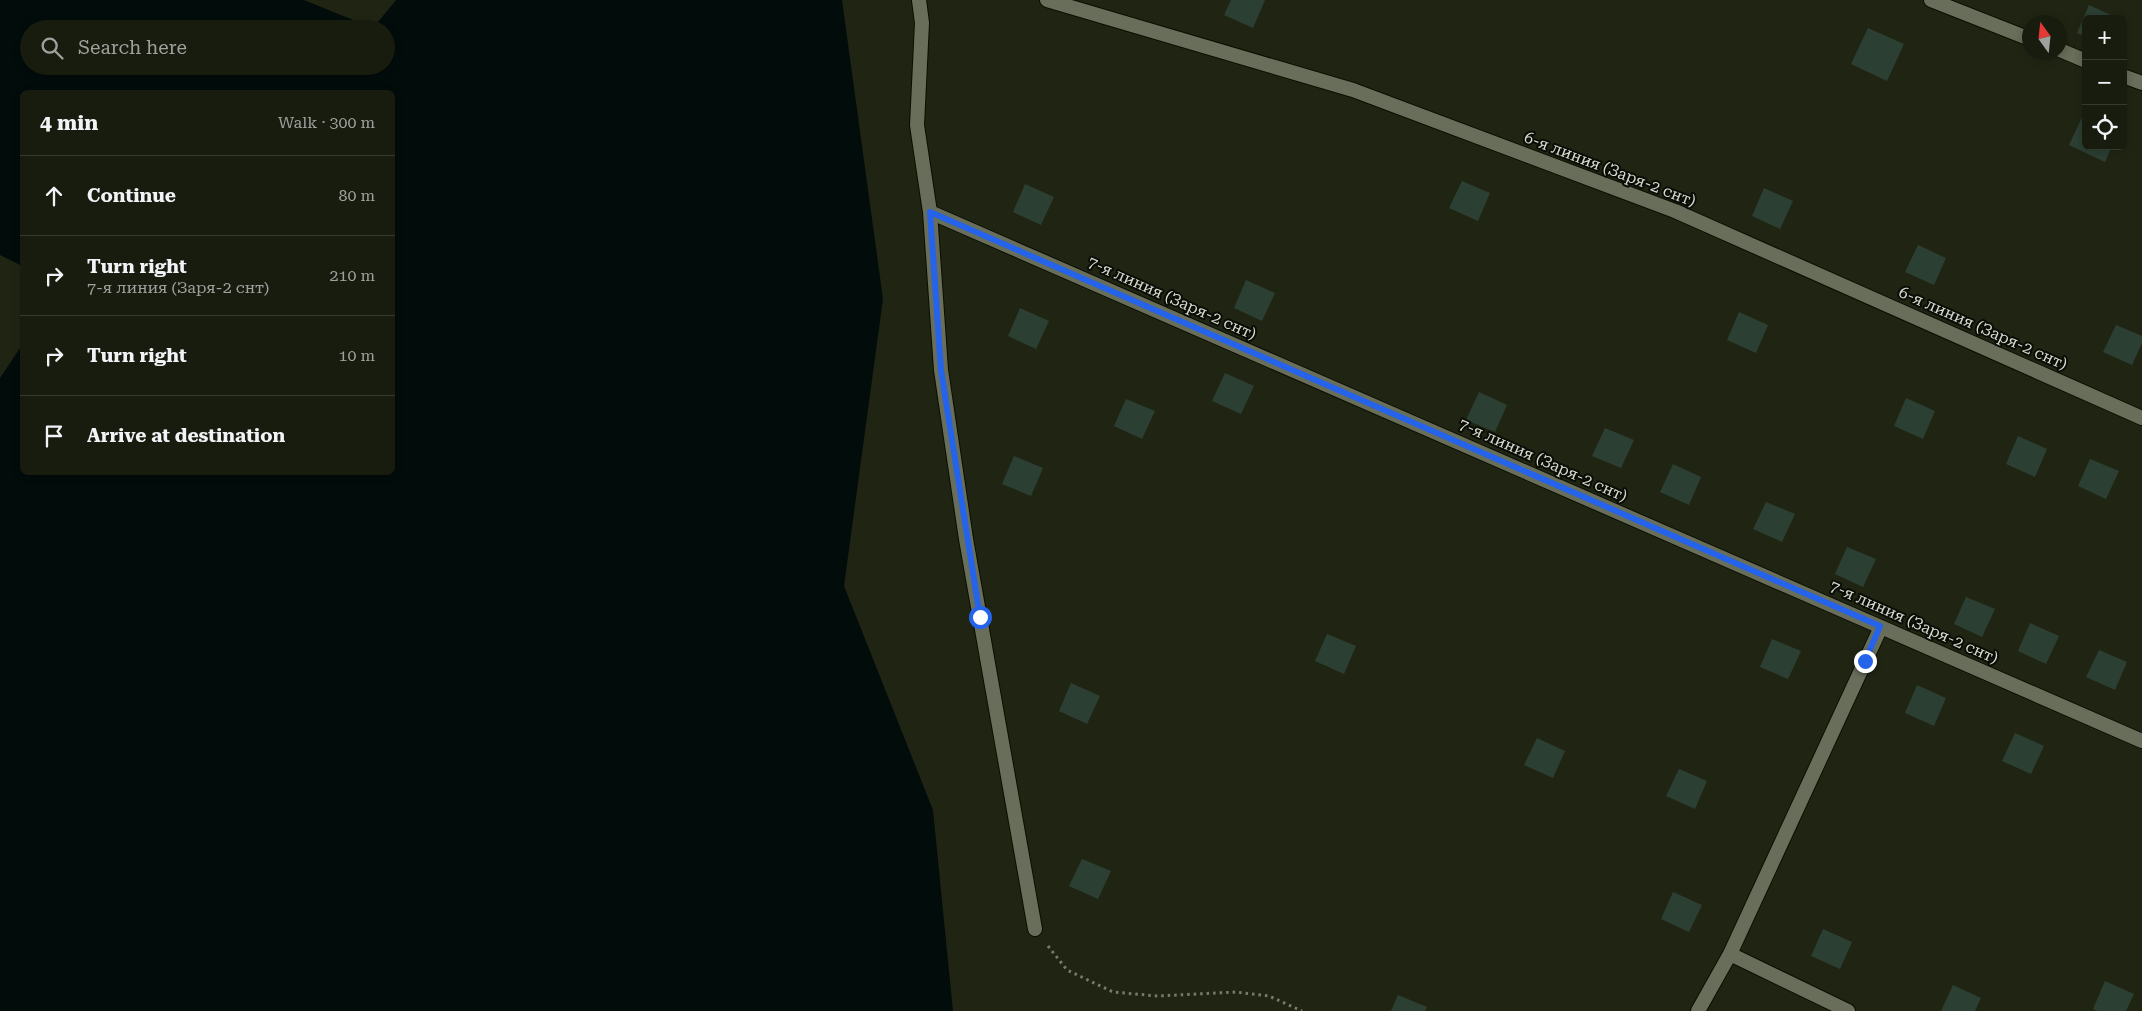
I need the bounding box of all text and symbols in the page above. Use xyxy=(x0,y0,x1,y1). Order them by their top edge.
north arrow xyxy=(2022,15,2067,60)
map controls xyxy=(2082,15,2127,150)
button: + xyxy=(2082,15,2127,60)
search box xyxy=(20,20,395,75)
icon: search xyxy=(38,34,66,62)
text: Search here xyxy=(78,36,187,59)
button: − xyxy=(2082,60,2127,105)
button: locate xyxy=(2082,105,2127,150)
text: 4 min xyxy=(40,111,98,135)
text: Walk · 300 m xyxy=(278,113,375,132)
street label: 6-я линия (Заря-2 снт) xyxy=(1521,127,1699,211)
icon: ahead xyxy=(40,182,68,210)
text: Continue xyxy=(87,184,176,207)
text: 80 m xyxy=(338,186,375,205)
street label: 7-я линия (Заря-2 снт) xyxy=(1085,252,1259,344)
text: Turn right xyxy=(87,255,187,278)
icon: right xyxy=(40,262,68,290)
text: 210 m xyxy=(329,266,375,285)
text: 7-я линия (Заря-2 снт) xyxy=(87,278,269,297)
street label: 6-я линия (Заря-2 снт) xyxy=(1896,282,2070,374)
icon: right xyxy=(40,342,68,370)
text: Turn right xyxy=(87,344,187,367)
text: 10 m xyxy=(338,346,375,365)
street label: 7-я линия (Заря-2 снт) xyxy=(1456,414,1630,506)
icon: arrive xyxy=(40,422,68,450)
text: Arrive at destination xyxy=(87,424,285,447)
street label: 7-я линия (Заря-2 снт) xyxy=(1827,576,2001,668)
route start xyxy=(969,606,992,629)
route end xyxy=(1854,650,1877,673)

